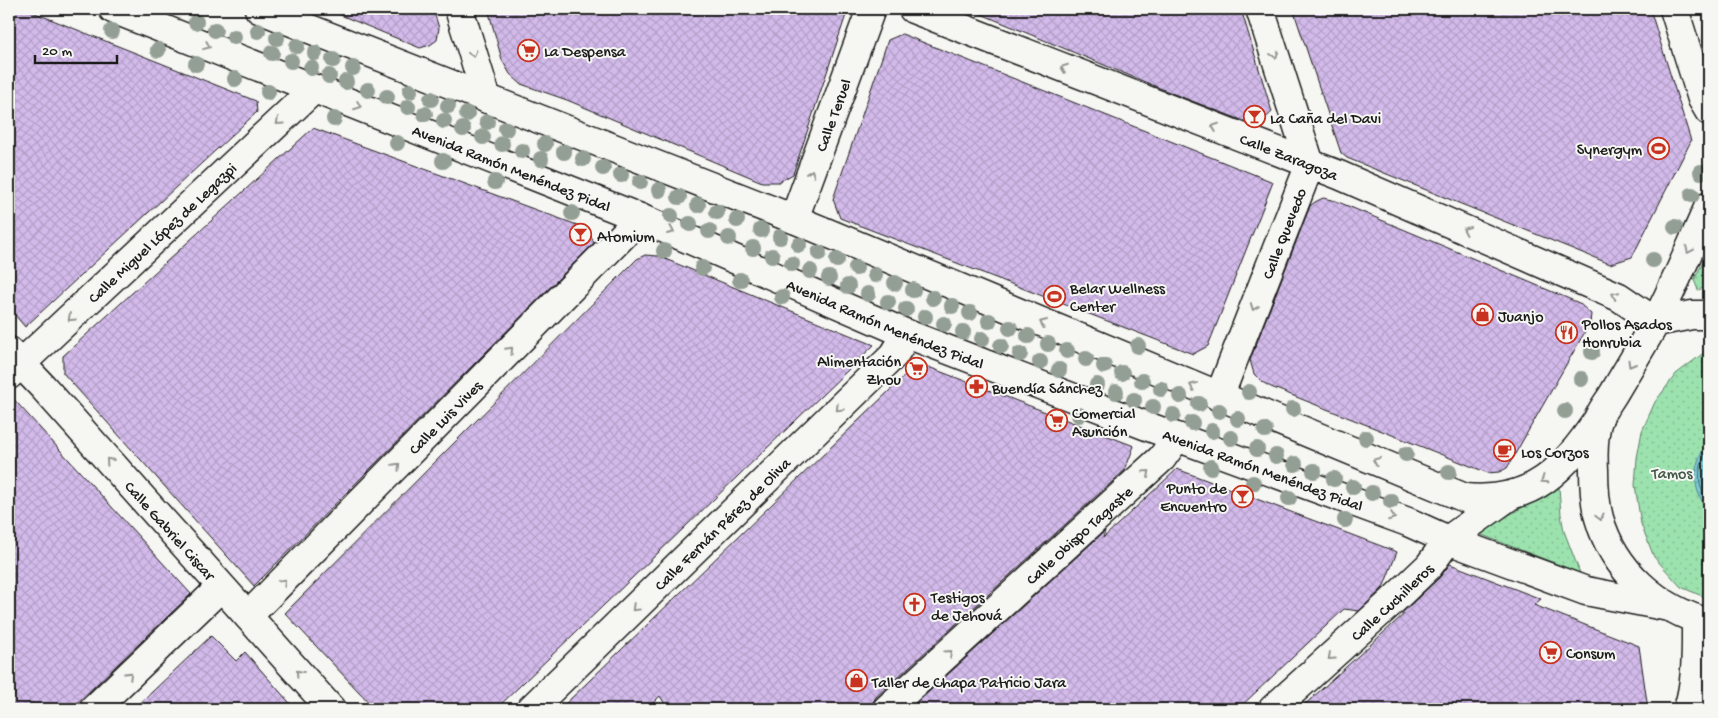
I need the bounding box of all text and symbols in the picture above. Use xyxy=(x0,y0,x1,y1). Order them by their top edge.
scale bar xyxy=(35,32,118,64)
supermarket icon: La Despensa xyxy=(516,38,540,62)
one-way arrow xyxy=(202,40,211,50)
text: 20 m xyxy=(42,43,72,61)
place label: La Despensa xyxy=(544,44,627,63)
one-way arrow xyxy=(467,49,477,58)
one-way arrow xyxy=(1269,51,1279,59)
one-way arrow xyxy=(1060,64,1069,74)
street label: Calle Teruel xyxy=(813,77,858,155)
one-way arrow xyxy=(353,100,362,110)
bar icon: La Caña del Davi xyxy=(1242,105,1266,129)
place label: La Caña del Davi xyxy=(1270,111,1381,130)
one-way arrow xyxy=(275,117,284,126)
street label: Avenida Ramón Menéndez Pidal xyxy=(409,123,612,218)
one-way arrow xyxy=(1211,123,1220,133)
street label: Calle Zaragoza xyxy=(1236,131,1341,187)
sports icon: Synergym xyxy=(1646,136,1670,160)
place label: Synergym xyxy=(1577,142,1643,161)
street label: Calle Miguel López de Legazpi xyxy=(86,160,242,309)
one-way arrow xyxy=(805,170,815,178)
street label: Calle Quevedo xyxy=(1260,186,1313,283)
bar icon: Atomium xyxy=(569,223,593,247)
one-way arrow xyxy=(666,225,675,236)
one-way arrow xyxy=(1462,226,1471,237)
place label: Atomium xyxy=(597,229,656,248)
one-way arrow xyxy=(1685,245,1695,254)
street label: Avenida Ramón Menéndez Pidal xyxy=(783,277,986,375)
place label: Belar Wellness Center xyxy=(1069,281,1166,318)
sports icon: Belar Wellness Center xyxy=(1042,284,1066,308)
one-way arrow xyxy=(1611,292,1620,302)
one-way arrow xyxy=(1250,302,1260,311)
shop icon: Juanjo xyxy=(1470,303,1494,327)
place label: Juanjo xyxy=(1498,309,1543,328)
one-way arrow xyxy=(68,312,77,321)
place label: Pollos Asados Honrubia xyxy=(1581,317,1673,354)
one-way arrow xyxy=(1039,319,1048,330)
restaurant icon: Pollos Asados Honrubia xyxy=(1554,320,1578,344)
one-way arrow xyxy=(505,347,514,356)
place label: Alimentación Zhou xyxy=(817,354,901,391)
supermarket icon: Alimentación Zhou xyxy=(905,357,929,381)
one-way arrow xyxy=(1627,358,1637,367)
pharmacy icon: Buendía Sánchez xyxy=(964,375,988,399)
street label: Calle Luis Vives xyxy=(406,377,488,460)
place label: Buendía Sánchez xyxy=(991,381,1103,400)
one-way arrow xyxy=(1189,381,1198,392)
one-way arrow xyxy=(836,403,845,412)
place label: Comercial Asunción xyxy=(1072,406,1136,443)
supermarket icon: Comercial Asunción xyxy=(1044,409,1068,433)
street label: Avenida Ramón Menéndez Pidal xyxy=(1159,427,1365,518)
cafe icon: Los Corzos xyxy=(1493,439,1517,463)
place label: Los Corzos xyxy=(1521,445,1590,464)
street label: Calle Fernán Pérez de Oliva xyxy=(652,454,797,596)
one-way arrow xyxy=(1372,456,1381,467)
one-way arrow xyxy=(106,457,115,466)
one-way arrow xyxy=(391,462,400,471)
park label: Tamos xyxy=(1651,466,1693,485)
one-way arrow xyxy=(1141,470,1150,479)
one-way arrow xyxy=(1540,474,1550,483)
street label: Calle Gabriel Ciscar xyxy=(119,478,218,587)
place label: Punto de Encuentro xyxy=(1160,481,1228,518)
street label: Calle Obispo Tagaste xyxy=(1023,483,1139,590)
bar icon: Punto de Encuentro xyxy=(1231,484,1255,508)
one-way arrow xyxy=(1387,511,1395,521)
one-way arrow xyxy=(1594,512,1604,520)
street label: Calle Cuchilleros xyxy=(1348,560,1440,647)
one-way arrow xyxy=(277,578,286,587)
place label: Testigos de Jehová xyxy=(930,590,1003,627)
church icon: Testigos de Jehová xyxy=(903,593,927,617)
one-way arrow xyxy=(632,602,641,611)
supermarket icon: Consum xyxy=(1538,640,1562,664)
place label: Consum xyxy=(1566,646,1616,665)
one-way arrow xyxy=(943,650,952,659)
one-way arrow xyxy=(1328,651,1337,660)
one-way arrow xyxy=(296,669,305,678)
shop icon: Taller de Chapa Patricio Jara xyxy=(844,669,868,693)
one-way arrow xyxy=(123,672,132,681)
place label: Taller de Chapa Patricio Jara xyxy=(871,675,1067,694)

